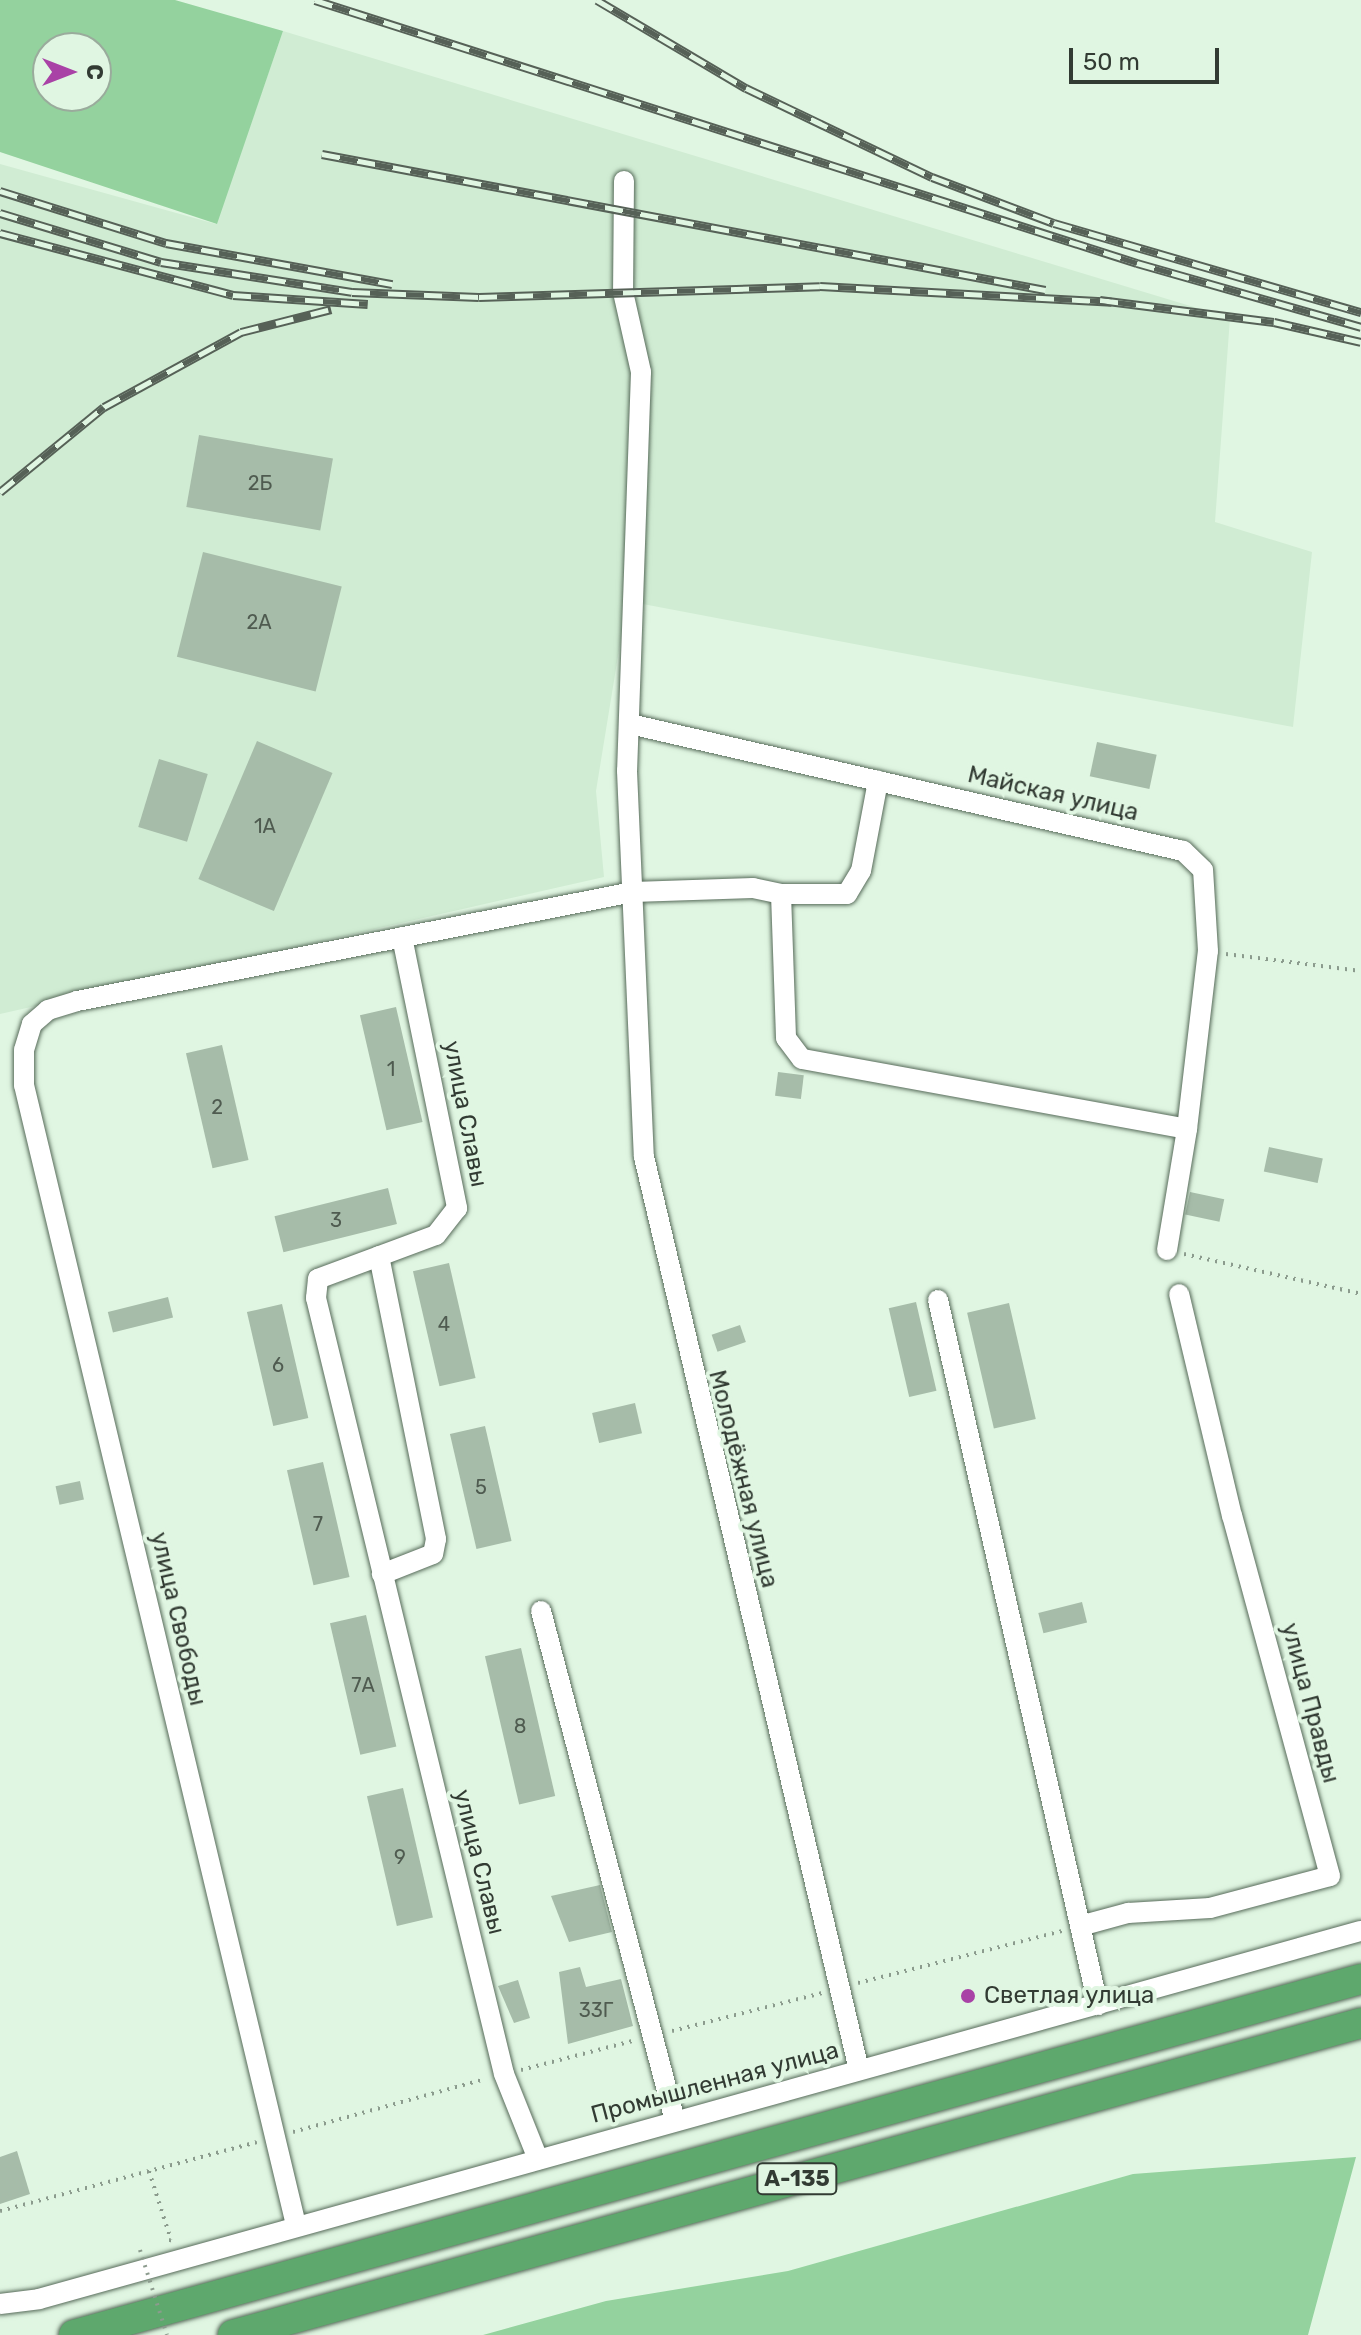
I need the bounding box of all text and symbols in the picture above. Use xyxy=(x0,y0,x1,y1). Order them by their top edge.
north arrow xyxy=(32,32,112,112)
scale bar xyxy=(1073,32,1223,82)
text: 50 m xyxy=(1083,48,1140,76)
text: С xyxy=(81,64,108,80)
house number: 2Б xyxy=(248,471,272,495)
house number: 2А xyxy=(246,610,272,634)
street label: Майская улица xyxy=(965,760,1141,828)
house number: 1А xyxy=(254,814,276,838)
street label: улица Славы xyxy=(437,1038,493,1190)
house number: 1 xyxy=(387,1057,395,1081)
house number: 2 xyxy=(211,1095,223,1119)
house number: 3 xyxy=(330,1208,342,1232)
house number: 4 xyxy=(438,1312,450,1336)
house number: 6 xyxy=(272,1353,284,1377)
street label: Молодёжная улица xyxy=(702,1367,784,1591)
house number: 5 xyxy=(475,1475,487,1499)
house number: 7 xyxy=(313,1512,323,1536)
street label: улица Свободы xyxy=(144,1529,212,1709)
street label: улица Правды xyxy=(1275,1620,1345,1786)
house number: 7А xyxy=(351,1673,375,1697)
house number: 8 xyxy=(514,1714,526,1738)
street label: улица Славы xyxy=(447,1786,511,1938)
house number: 9 xyxy=(394,1845,406,1869)
place label: Светлая улица xyxy=(984,1982,1154,2010)
marker: Светлая улица xyxy=(959,1987,977,2005)
house number: 33Г xyxy=(579,1998,613,2022)
street label: Промышленная улица xyxy=(588,2036,842,2130)
road number: А-135 xyxy=(755,2161,839,2197)

